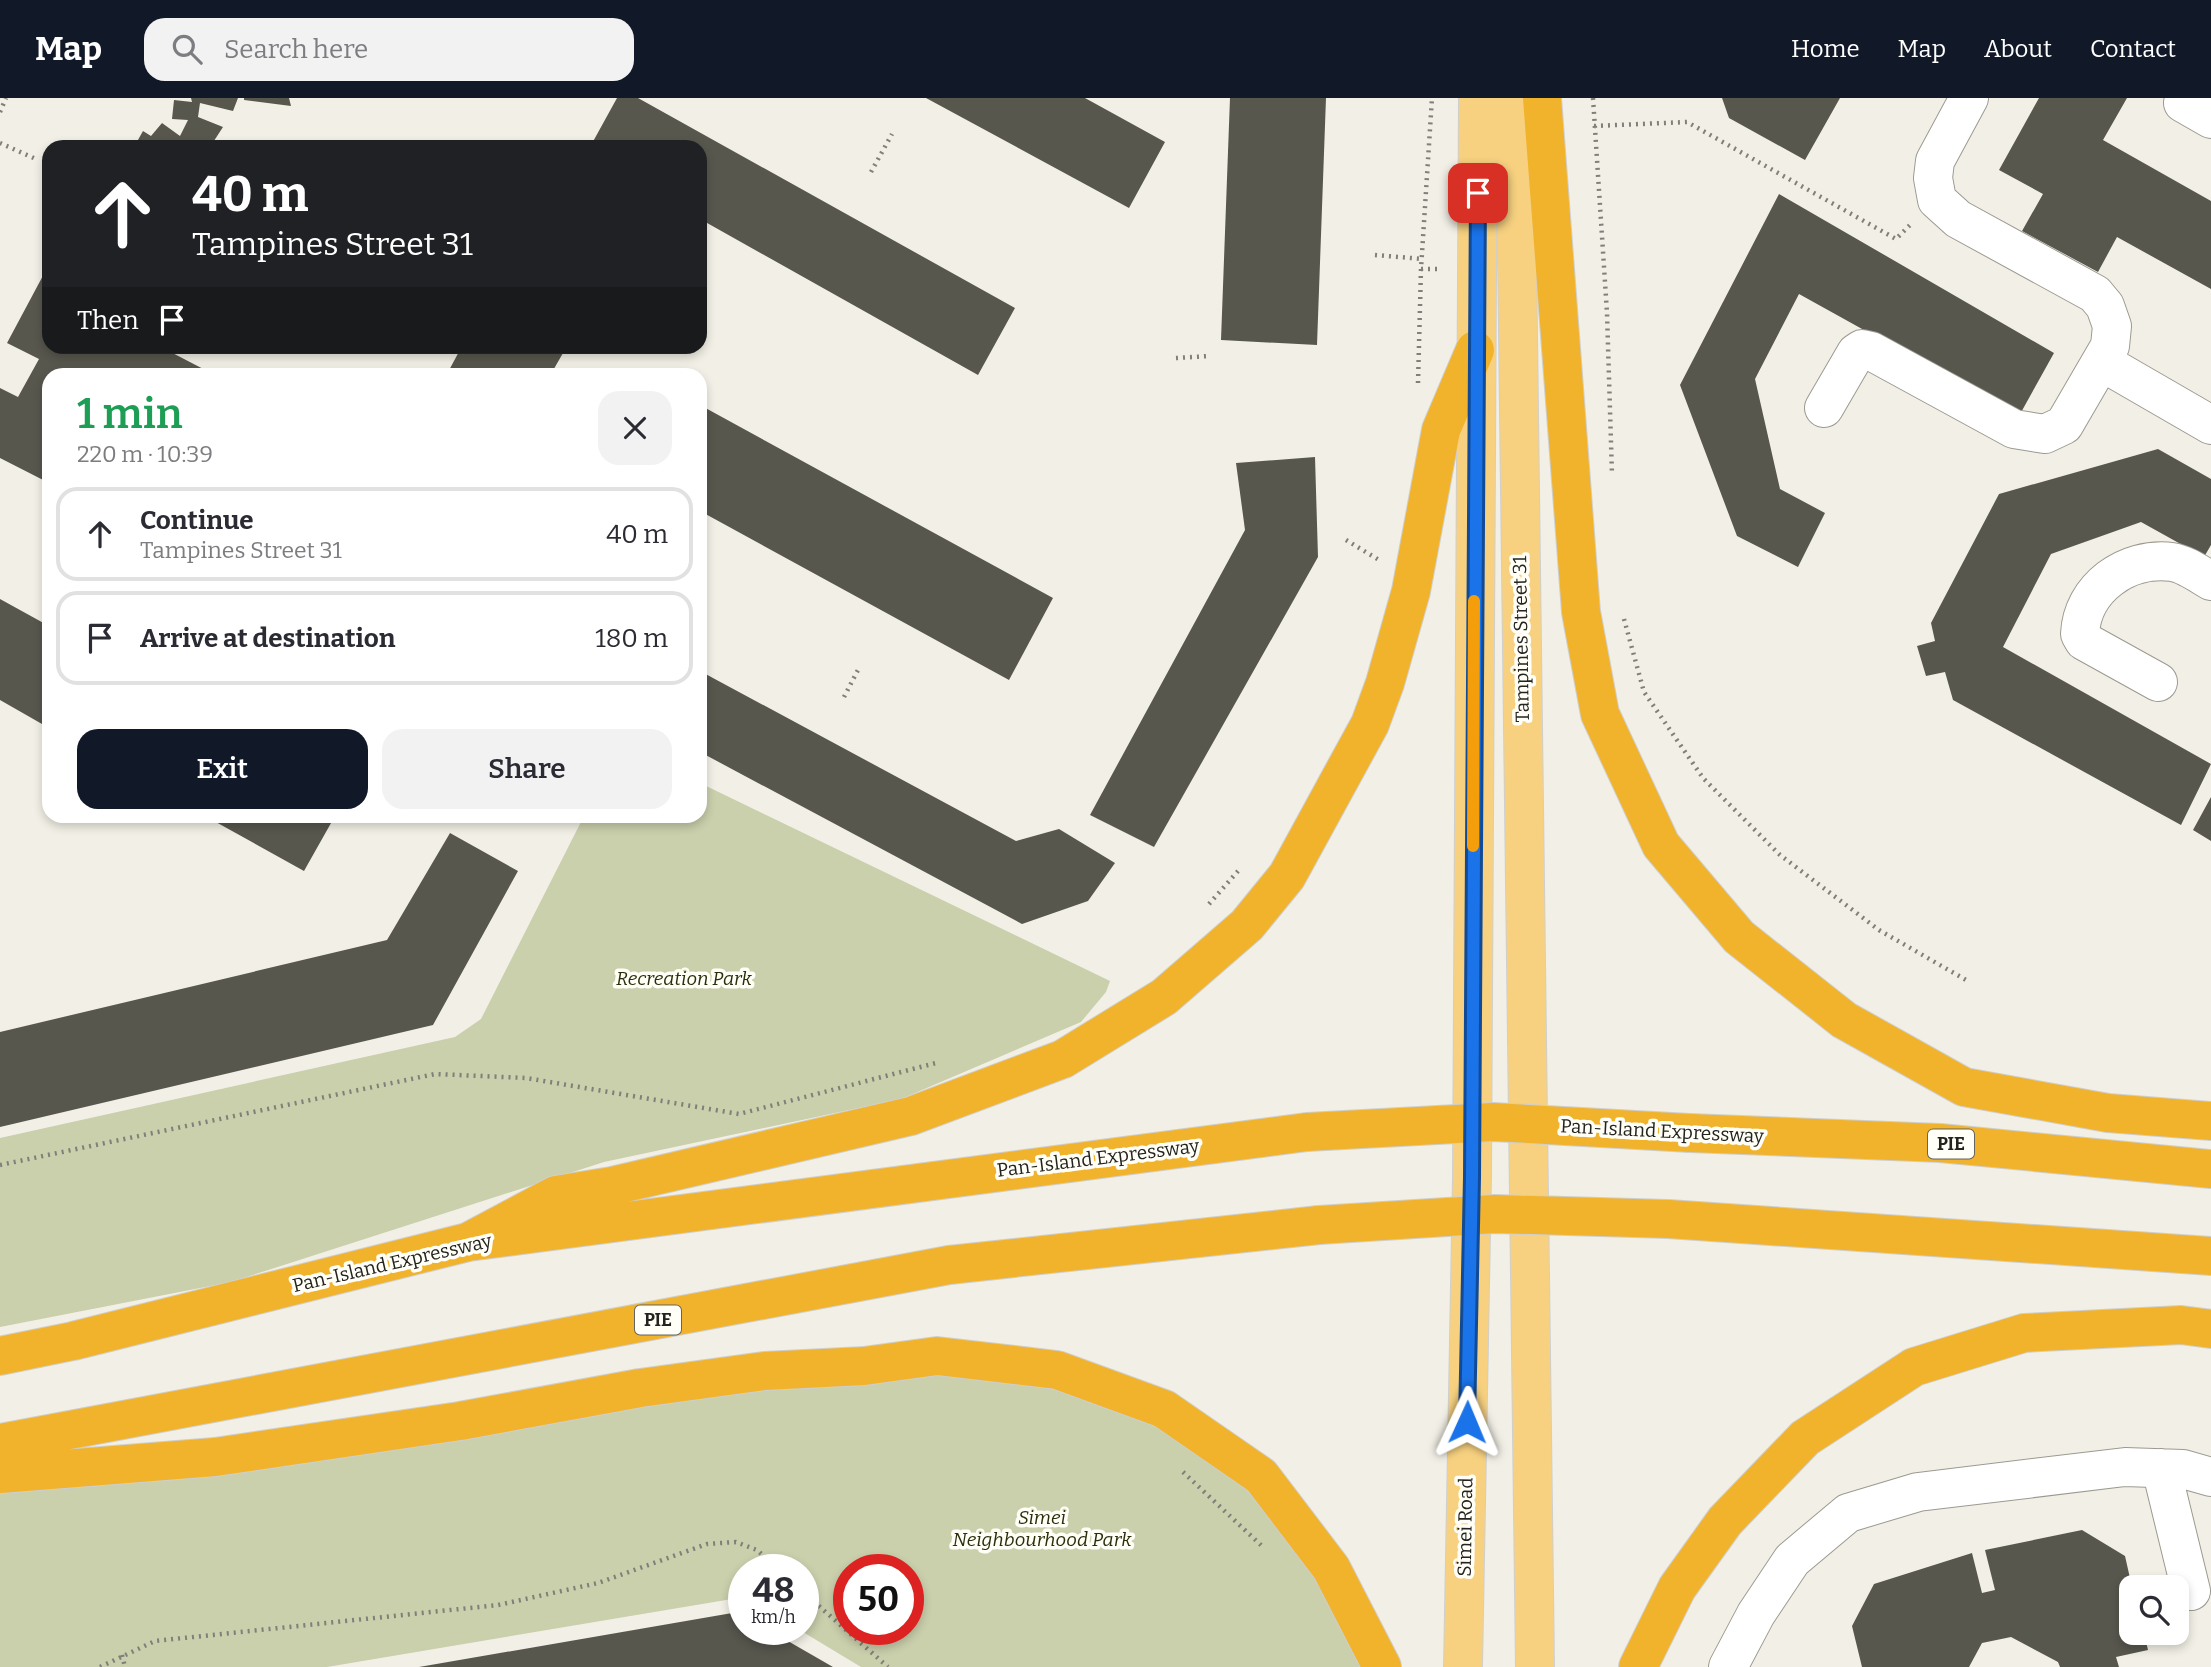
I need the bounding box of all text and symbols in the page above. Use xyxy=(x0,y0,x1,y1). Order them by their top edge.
search box xyxy=(144,18,634,81)
text: Map xyxy=(35,29,102,69)
icon: search xyxy=(168,30,206,68)
text: Search here xyxy=(224,34,368,65)
text: Home xyxy=(1791,35,1860,63)
text: Map xyxy=(1898,35,1946,63)
text: About xyxy=(1984,35,2052,63)
text: Contact xyxy=(2090,35,2176,63)
pin xyxy=(1448,163,1508,223)
text: 40 m xyxy=(192,165,309,224)
icon: ahead xyxy=(77,168,168,259)
icon: arrive xyxy=(1459,174,1497,212)
text: Tampines Street 31 xyxy=(192,225,473,263)
icon: arrive xyxy=(153,301,191,339)
text: Then xyxy=(77,305,139,336)
text: 1 min xyxy=(77,389,183,439)
button: close xyxy=(598,391,672,465)
text: 220 m · 10:39 xyxy=(77,440,213,468)
text: Continue xyxy=(140,505,254,536)
icon: ahead xyxy=(81,515,119,553)
text: 40 m xyxy=(606,519,668,550)
text: Tampines Street 31 xyxy=(140,536,342,564)
street label: Tampines Street 31 xyxy=(1508,555,1534,723)
icon: arrive xyxy=(81,619,119,657)
text: Arrive at destination xyxy=(140,623,395,654)
text: 180 m xyxy=(595,623,668,654)
button: Exit xyxy=(77,729,368,809)
button: Share xyxy=(382,729,672,809)
park label: Recreation Park xyxy=(616,967,753,990)
street label: Pan-Island Expressway xyxy=(1560,1114,1765,1148)
road number: PIE xyxy=(1928,1129,1974,1158)
street label: Pan-Island Expressway xyxy=(995,1134,1201,1182)
street label: Pan-Island Expressway xyxy=(290,1229,495,1297)
road number: PIE xyxy=(635,1306,681,1335)
position arrow xyxy=(1430,1385,1504,1459)
street label: Simei Road xyxy=(1453,1477,1477,1577)
park label: Simei Neighbourhood Park xyxy=(952,1506,1132,1551)
speed limit sign: 50 xyxy=(833,1554,924,1645)
text: 48 xyxy=(752,1569,795,1611)
map controls xyxy=(2119,1575,2189,1645)
button: search xyxy=(2119,1575,2189,1645)
text: km/h xyxy=(751,1606,796,1628)

